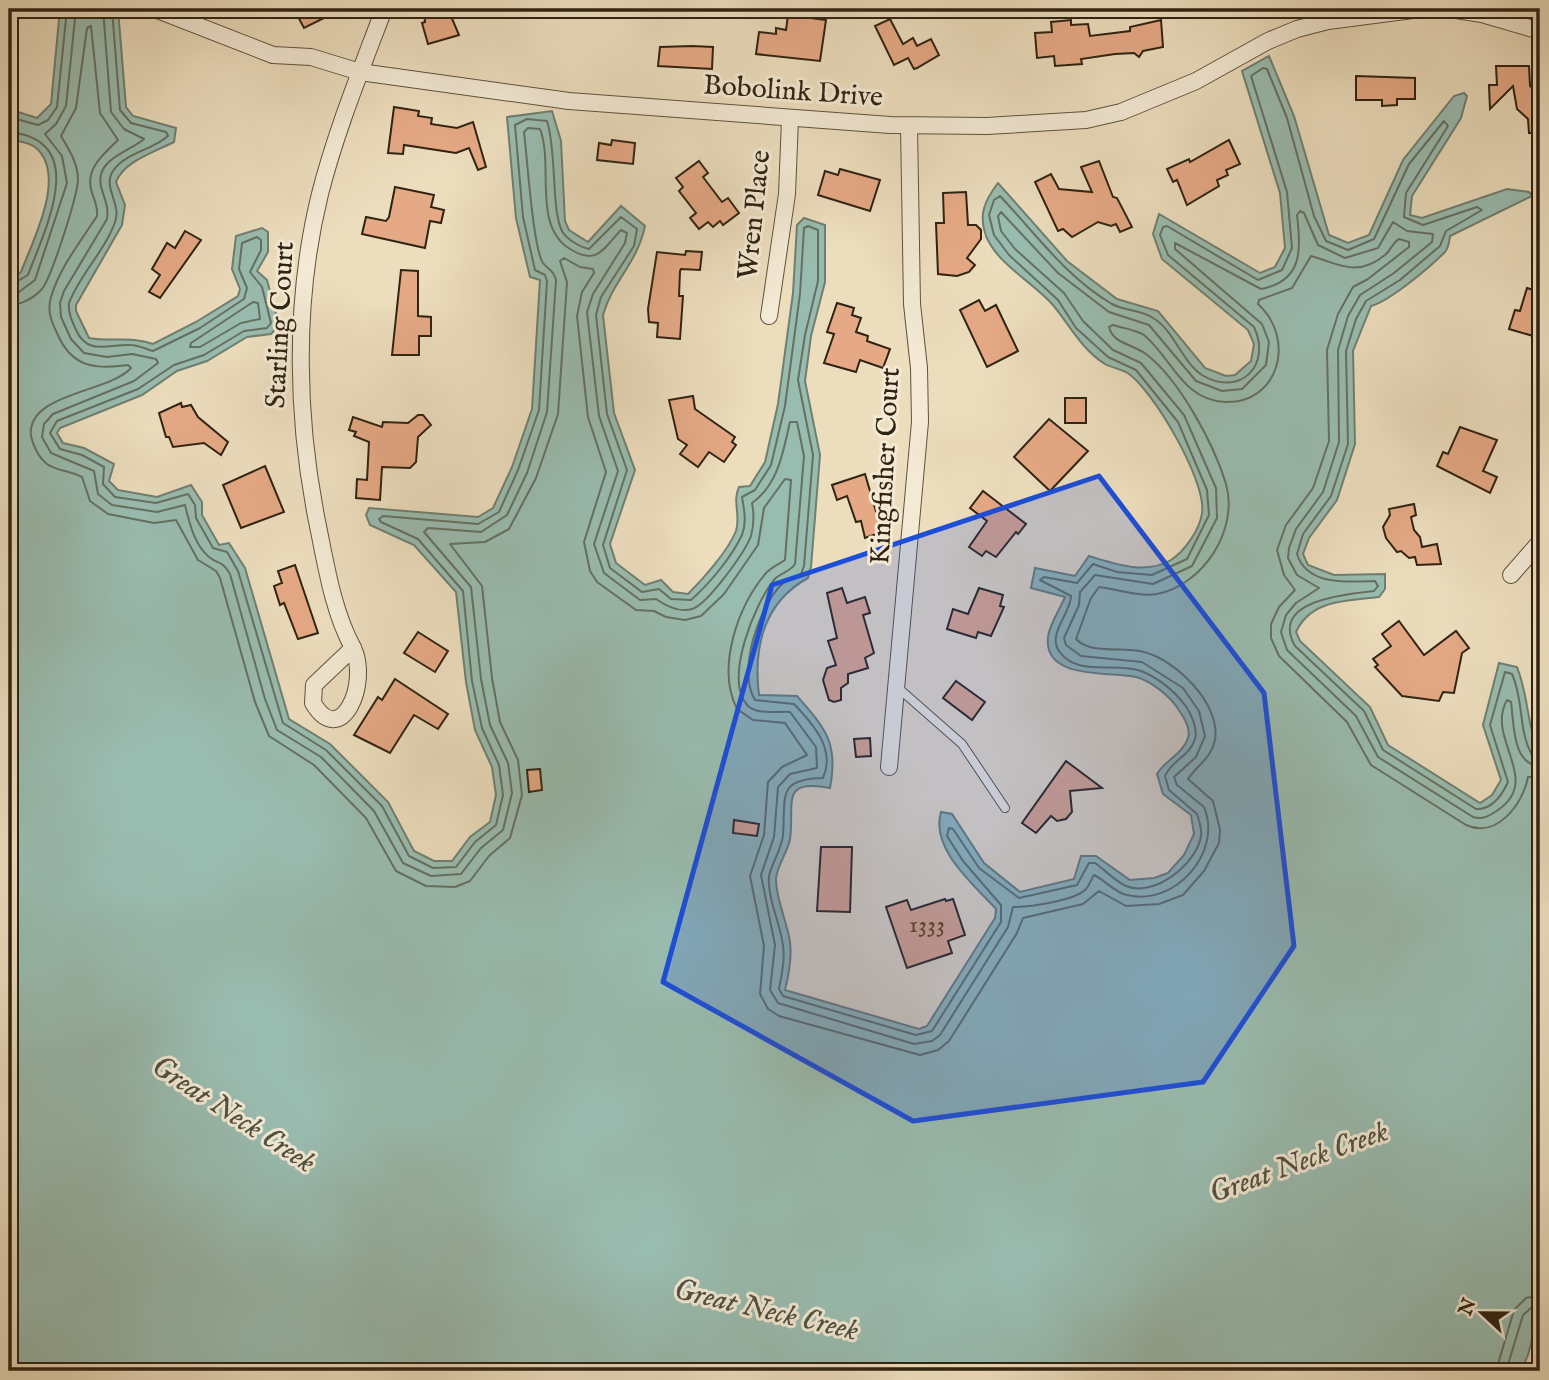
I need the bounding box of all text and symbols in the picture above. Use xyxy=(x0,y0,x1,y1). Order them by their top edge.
street label: Bobolink Drive xyxy=(702,68,884,116)
street label: Wren Place xyxy=(731,148,779,282)
street label: Starling Court xyxy=(259,240,303,409)
street label: Kingfisher Court xyxy=(863,366,909,566)
house number: 1333 xyxy=(909,910,945,941)
water label: Great Neck Creek xyxy=(144,1048,322,1182)
water label: Great Neck Creek xyxy=(1204,1113,1394,1213)
water label: Great Neck Creek xyxy=(670,1271,862,1351)
north arrow xyxy=(1448,1278,1518,1348)
text: N xyxy=(1454,1295,1483,1320)

